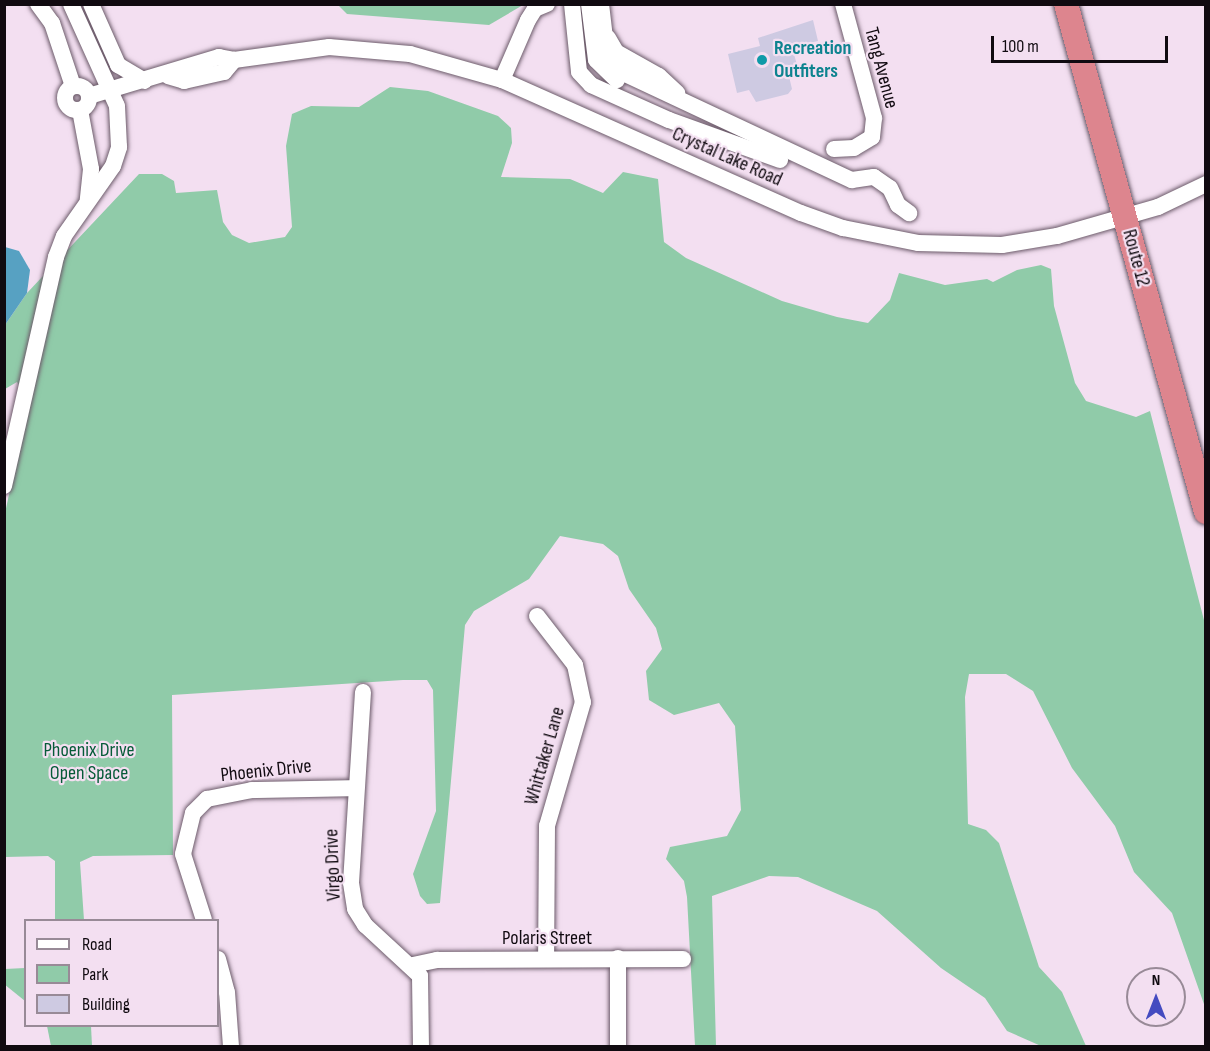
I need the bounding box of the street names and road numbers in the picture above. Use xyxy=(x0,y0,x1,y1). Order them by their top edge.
street label: Tang Avenue xyxy=(859,25,903,111)
street label: Crystal Lake Road xyxy=(668,122,786,192)
street label: Route 12 xyxy=(1117,227,1155,289)
street label: Whittaker Lane xyxy=(520,704,570,808)
street label: Phoenix Drive xyxy=(219,754,313,788)
street label: Virgo Drive xyxy=(320,828,346,902)
street label: Polaris Street xyxy=(502,926,592,950)

